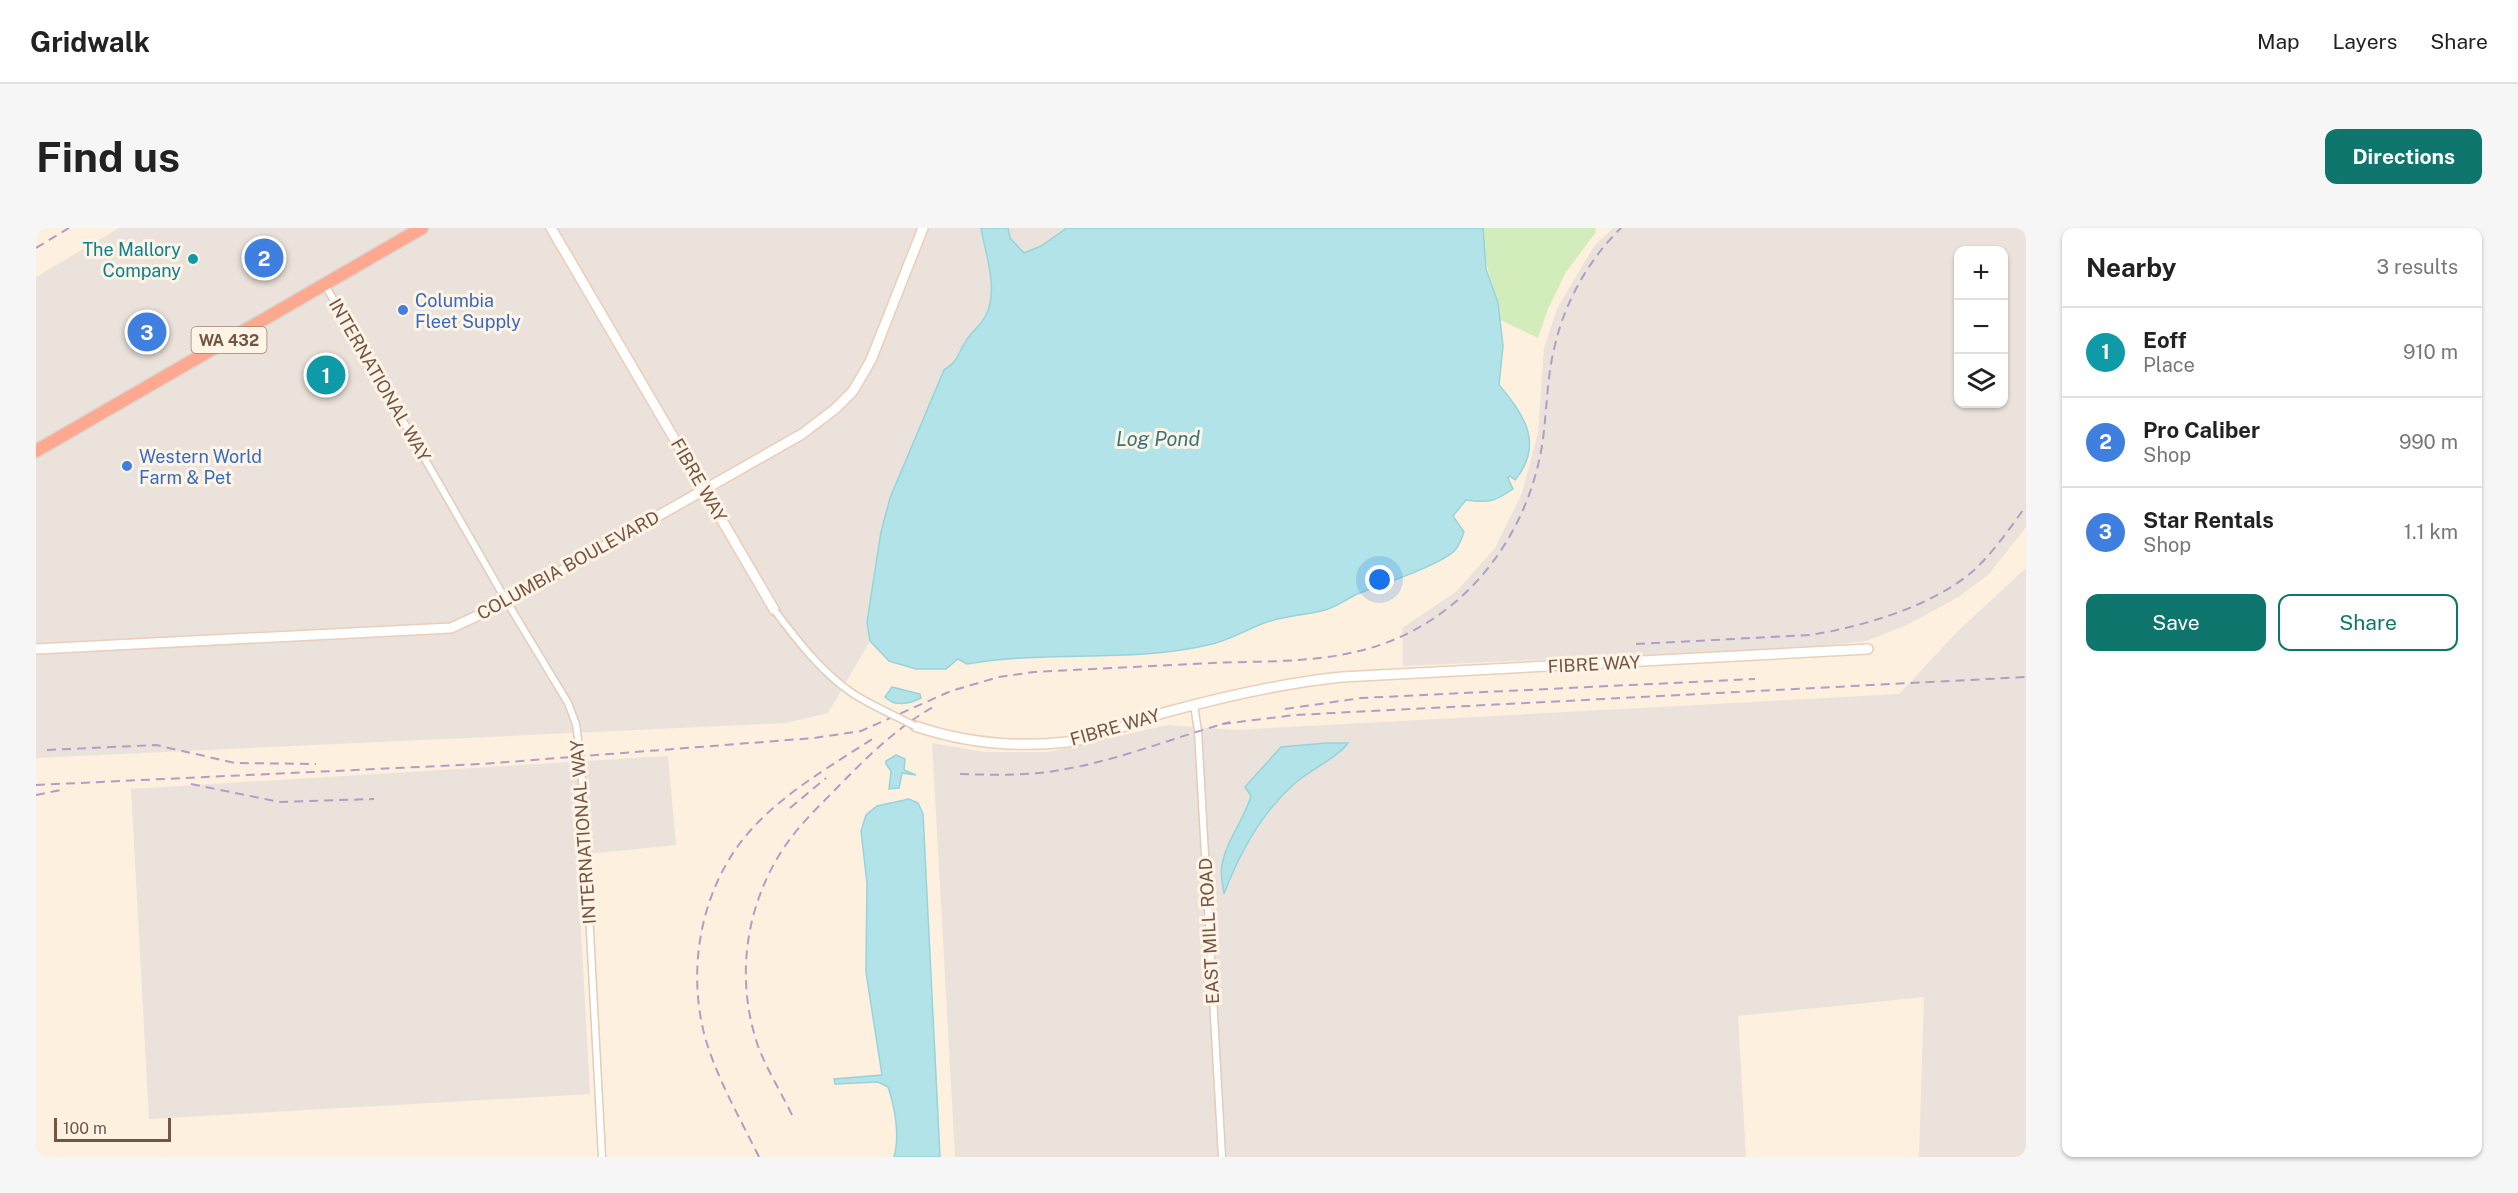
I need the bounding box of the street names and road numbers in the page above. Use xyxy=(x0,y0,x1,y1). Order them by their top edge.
street label: INTERNATIONAL WAY xyxy=(325,295,435,465)
road number: WA 432 xyxy=(192,327,266,353)
street label: FIBRE WAY xyxy=(667,435,731,525)
street label: COLUMBIA BOULEVARD xyxy=(473,506,663,624)
street label: FIBRE WAY xyxy=(1547,651,1641,677)
street label: FIBRE WAY xyxy=(1068,704,1163,750)
street label: INTERNATIONAL WAY xyxy=(566,739,600,925)
street label: EAST MILL ROAD xyxy=(1195,857,1223,1005)

